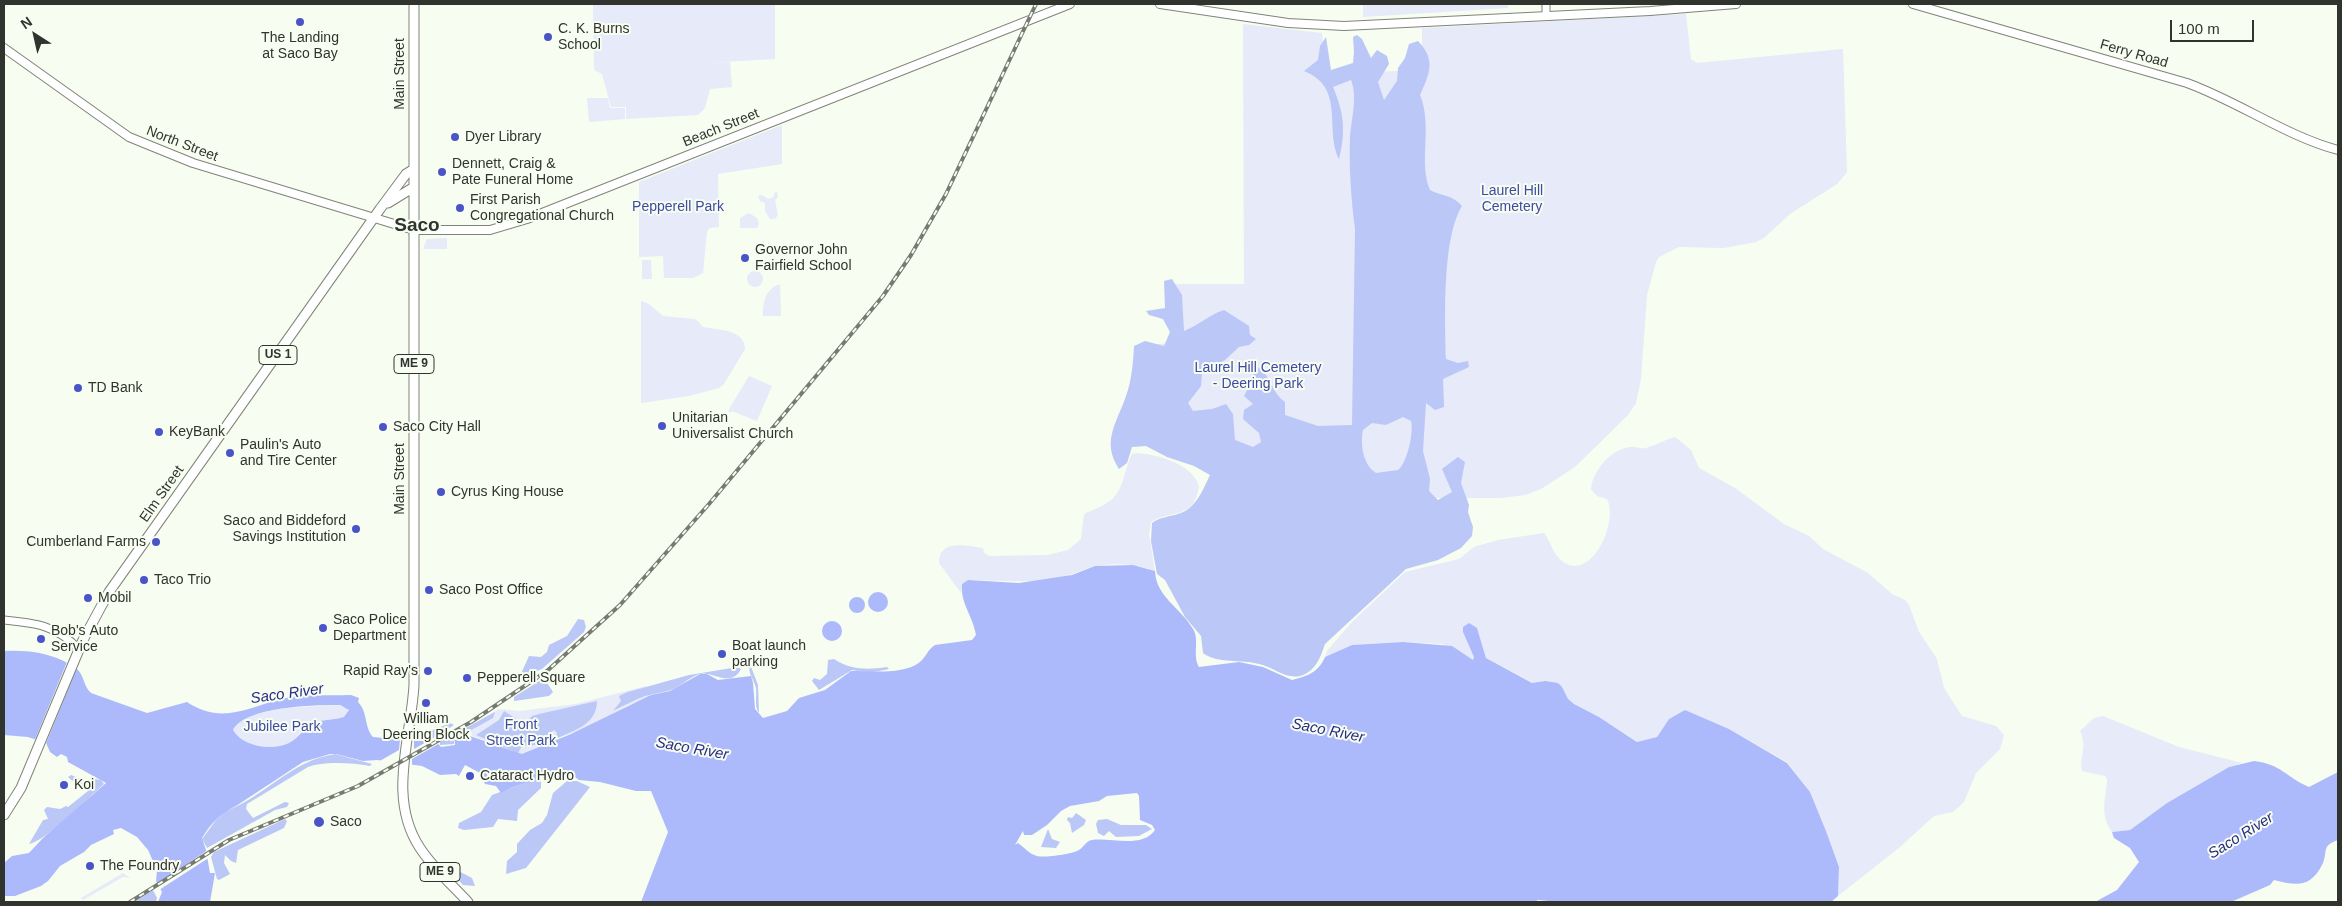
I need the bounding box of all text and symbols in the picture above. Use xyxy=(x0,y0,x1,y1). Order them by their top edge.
north arrow xyxy=(10,10,60,60)
scale bar xyxy=(2172,10,2256,42)
text: N xyxy=(18,13,35,32)
marker: The Landing at Saco Bay xyxy=(294,16,306,28)
text: 100 m xyxy=(2178,20,2220,37)
place label: C. K. Burns School xyxy=(558,21,630,54)
place label: The Landing at Saco Bay xyxy=(261,30,339,62)
marker: C. K. Burns School xyxy=(542,31,554,43)
street label: Ferry Road xyxy=(2098,36,2170,72)
street label: Main Street xyxy=(392,38,408,110)
street label: Beach Street xyxy=(680,105,762,151)
street label: North Street xyxy=(144,123,220,165)
place label: Dyer Library xyxy=(465,129,541,145)
marker: Dyer Library xyxy=(449,131,461,143)
place label: Dennett, Craig & Pate Funeral Home xyxy=(452,156,573,188)
marker: Dennett, Craig & Pate Funeral Home xyxy=(436,166,448,178)
park label: Laurel Hill Cemetery xyxy=(1481,183,1543,216)
place label: First Parish Congregational Church xyxy=(470,192,614,224)
park label: Pepperell Park xyxy=(632,199,724,215)
marker: First Parish Congregational Church xyxy=(454,202,466,214)
district label: Saco xyxy=(394,215,440,237)
place label: Governor John Fairfield School xyxy=(755,242,851,274)
marker: Governor John Fairfield School xyxy=(739,252,751,264)
road number: US 1 xyxy=(259,346,297,364)
road number: ME 9 xyxy=(394,354,434,374)
park label: Laurel Hill Cemetery - Deering Park xyxy=(1195,360,1321,392)
place label: TD Bank xyxy=(88,380,142,396)
marker: TD Bank xyxy=(72,382,84,394)
place label: Unitarian Universalist Church xyxy=(672,410,793,442)
place label: Saco City Hall xyxy=(393,419,481,435)
marker: Unitarian Universalist Church xyxy=(656,420,668,432)
marker: Saco City Hall xyxy=(377,421,389,433)
place label: KeyBank xyxy=(169,424,225,440)
marker: KeyBank xyxy=(153,426,165,438)
place label: Paulin's Auto and Tire Center xyxy=(240,437,337,470)
street label: Main Street xyxy=(392,443,408,515)
marker: Paulin's Auto and Tire Center xyxy=(224,447,236,459)
street label: Elm Street xyxy=(136,462,188,526)
place label: Cyrus King House xyxy=(451,484,564,500)
marker: Cyrus King House xyxy=(435,486,447,498)
place label: Saco and Biddeford Savings Institution xyxy=(223,513,346,546)
marker: Saco and Biddeford Savings Institution xyxy=(350,523,362,535)
place label: Cumberland Farms xyxy=(26,534,146,550)
marker: Cumberland Farms xyxy=(150,536,162,548)
place label: Taco Trio xyxy=(154,572,211,588)
marker: Taco Trio xyxy=(138,574,150,586)
place label: Saco Post Office xyxy=(439,582,543,598)
marker: Saco Post Office xyxy=(423,584,435,596)
place label: Mobil xyxy=(98,590,131,606)
marker: Mobil xyxy=(82,592,94,604)
place label: Saco Police Department xyxy=(333,612,407,644)
marker: Saco Police Department xyxy=(317,622,329,634)
place label: Bob's Auto Service xyxy=(51,623,118,656)
marker: Bob's Auto Service xyxy=(35,633,47,645)
place label: Boat launch parking xyxy=(732,638,806,670)
marker: Boat launch parking xyxy=(716,648,728,660)
place label: Rapid Ray's xyxy=(343,663,418,679)
marker: Rapid Ray's xyxy=(422,665,434,677)
place label: Pepperell Square xyxy=(477,670,585,686)
marker: Pepperell Square xyxy=(461,672,473,684)
water label: Saco River xyxy=(249,680,325,708)
marker: William Deering Block xyxy=(420,697,432,709)
place label: William Deering Block xyxy=(382,711,470,744)
water label: Saco River xyxy=(1290,715,1366,747)
park label: Front Street Park xyxy=(486,717,556,750)
park label: Jubilee Park xyxy=(243,719,321,735)
water label: Saco River xyxy=(654,734,730,764)
place label: Cataract Hydro xyxy=(480,768,574,784)
marker: Cataract Hydro xyxy=(464,770,476,782)
place label: Koi xyxy=(74,777,94,793)
marker: Koi xyxy=(58,779,70,791)
water label: Saco River xyxy=(2205,809,2277,863)
place label: Saco xyxy=(330,814,362,830)
marker: Saco xyxy=(312,815,326,829)
place label: The Foundry xyxy=(100,858,179,874)
marker: The Foundry xyxy=(84,860,96,872)
road number: ME 9 xyxy=(420,862,460,882)

